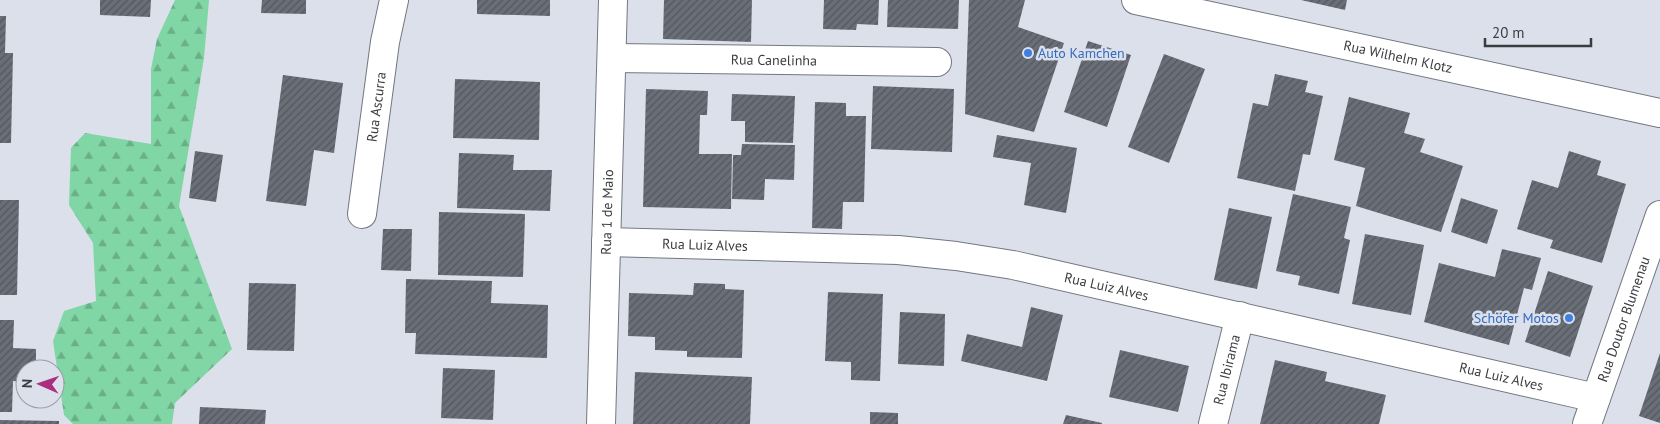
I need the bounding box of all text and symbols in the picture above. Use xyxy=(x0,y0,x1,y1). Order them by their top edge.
scale bar xyxy=(1485,15,1591,47)
text: 20 m xyxy=(1492,23,1525,42)
street label: Rua Wilhelm Klotz xyxy=(1342,36,1454,77)
place label: Auto Kamchen xyxy=(1038,44,1125,62)
marker: Auto Kamchen xyxy=(1022,47,1034,59)
street label: Rua Canelinha xyxy=(731,50,817,70)
street label: Rua Ascurra xyxy=(363,71,390,143)
street label: Rua 1 de Maio xyxy=(597,169,617,255)
street label: Rua Luiz Alves xyxy=(662,235,748,255)
street label: Rua Doutor Blumenau xyxy=(1593,254,1654,384)
street label: Rua Luiz Alves xyxy=(1063,268,1150,305)
place label: Schöfer Motos xyxy=(1474,309,1559,327)
marker: Schöfer Motos xyxy=(1563,312,1575,324)
street label: Rua Ibirama xyxy=(1209,333,1244,407)
street label: Rua Luiz Alves xyxy=(1457,358,1545,395)
north arrow xyxy=(15,359,65,409)
text: N xyxy=(18,379,36,388)

